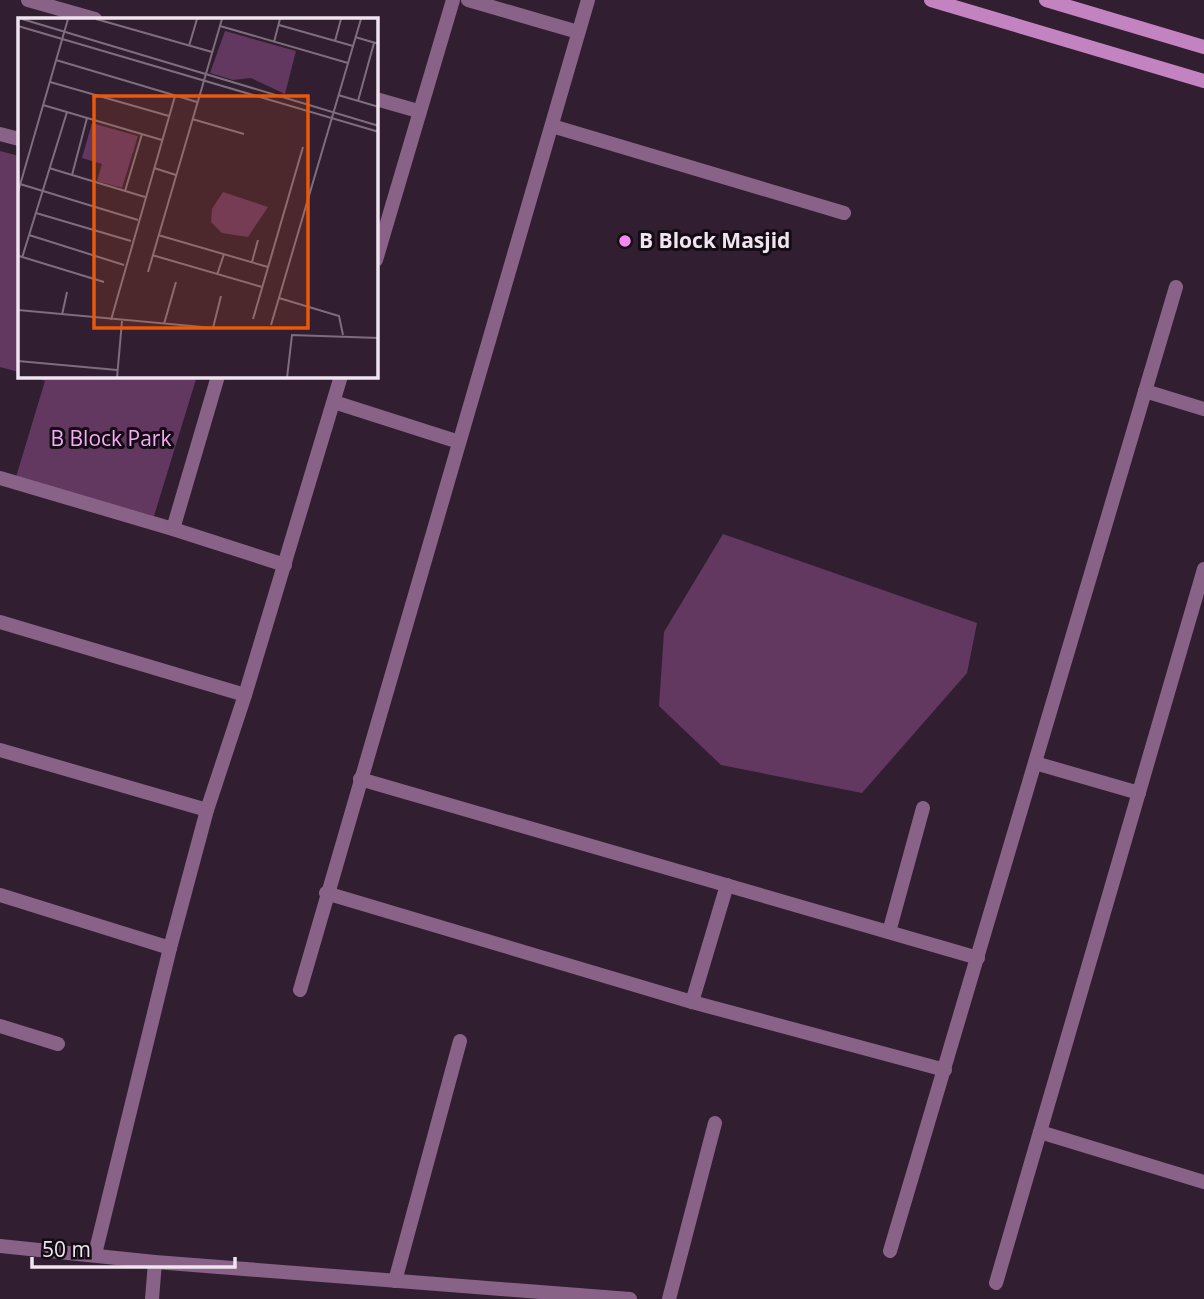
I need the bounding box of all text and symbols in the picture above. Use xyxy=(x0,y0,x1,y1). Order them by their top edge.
inset map xyxy=(18,18,378,378)
place label: B Block Masjid xyxy=(639,226,790,254)
marker: B Block Masjid xyxy=(617,233,633,249)
park label: B Block Park xyxy=(51,424,172,452)
scale bar xyxy=(32,1226,234,1270)
text: 50 m xyxy=(42,1235,91,1263)

